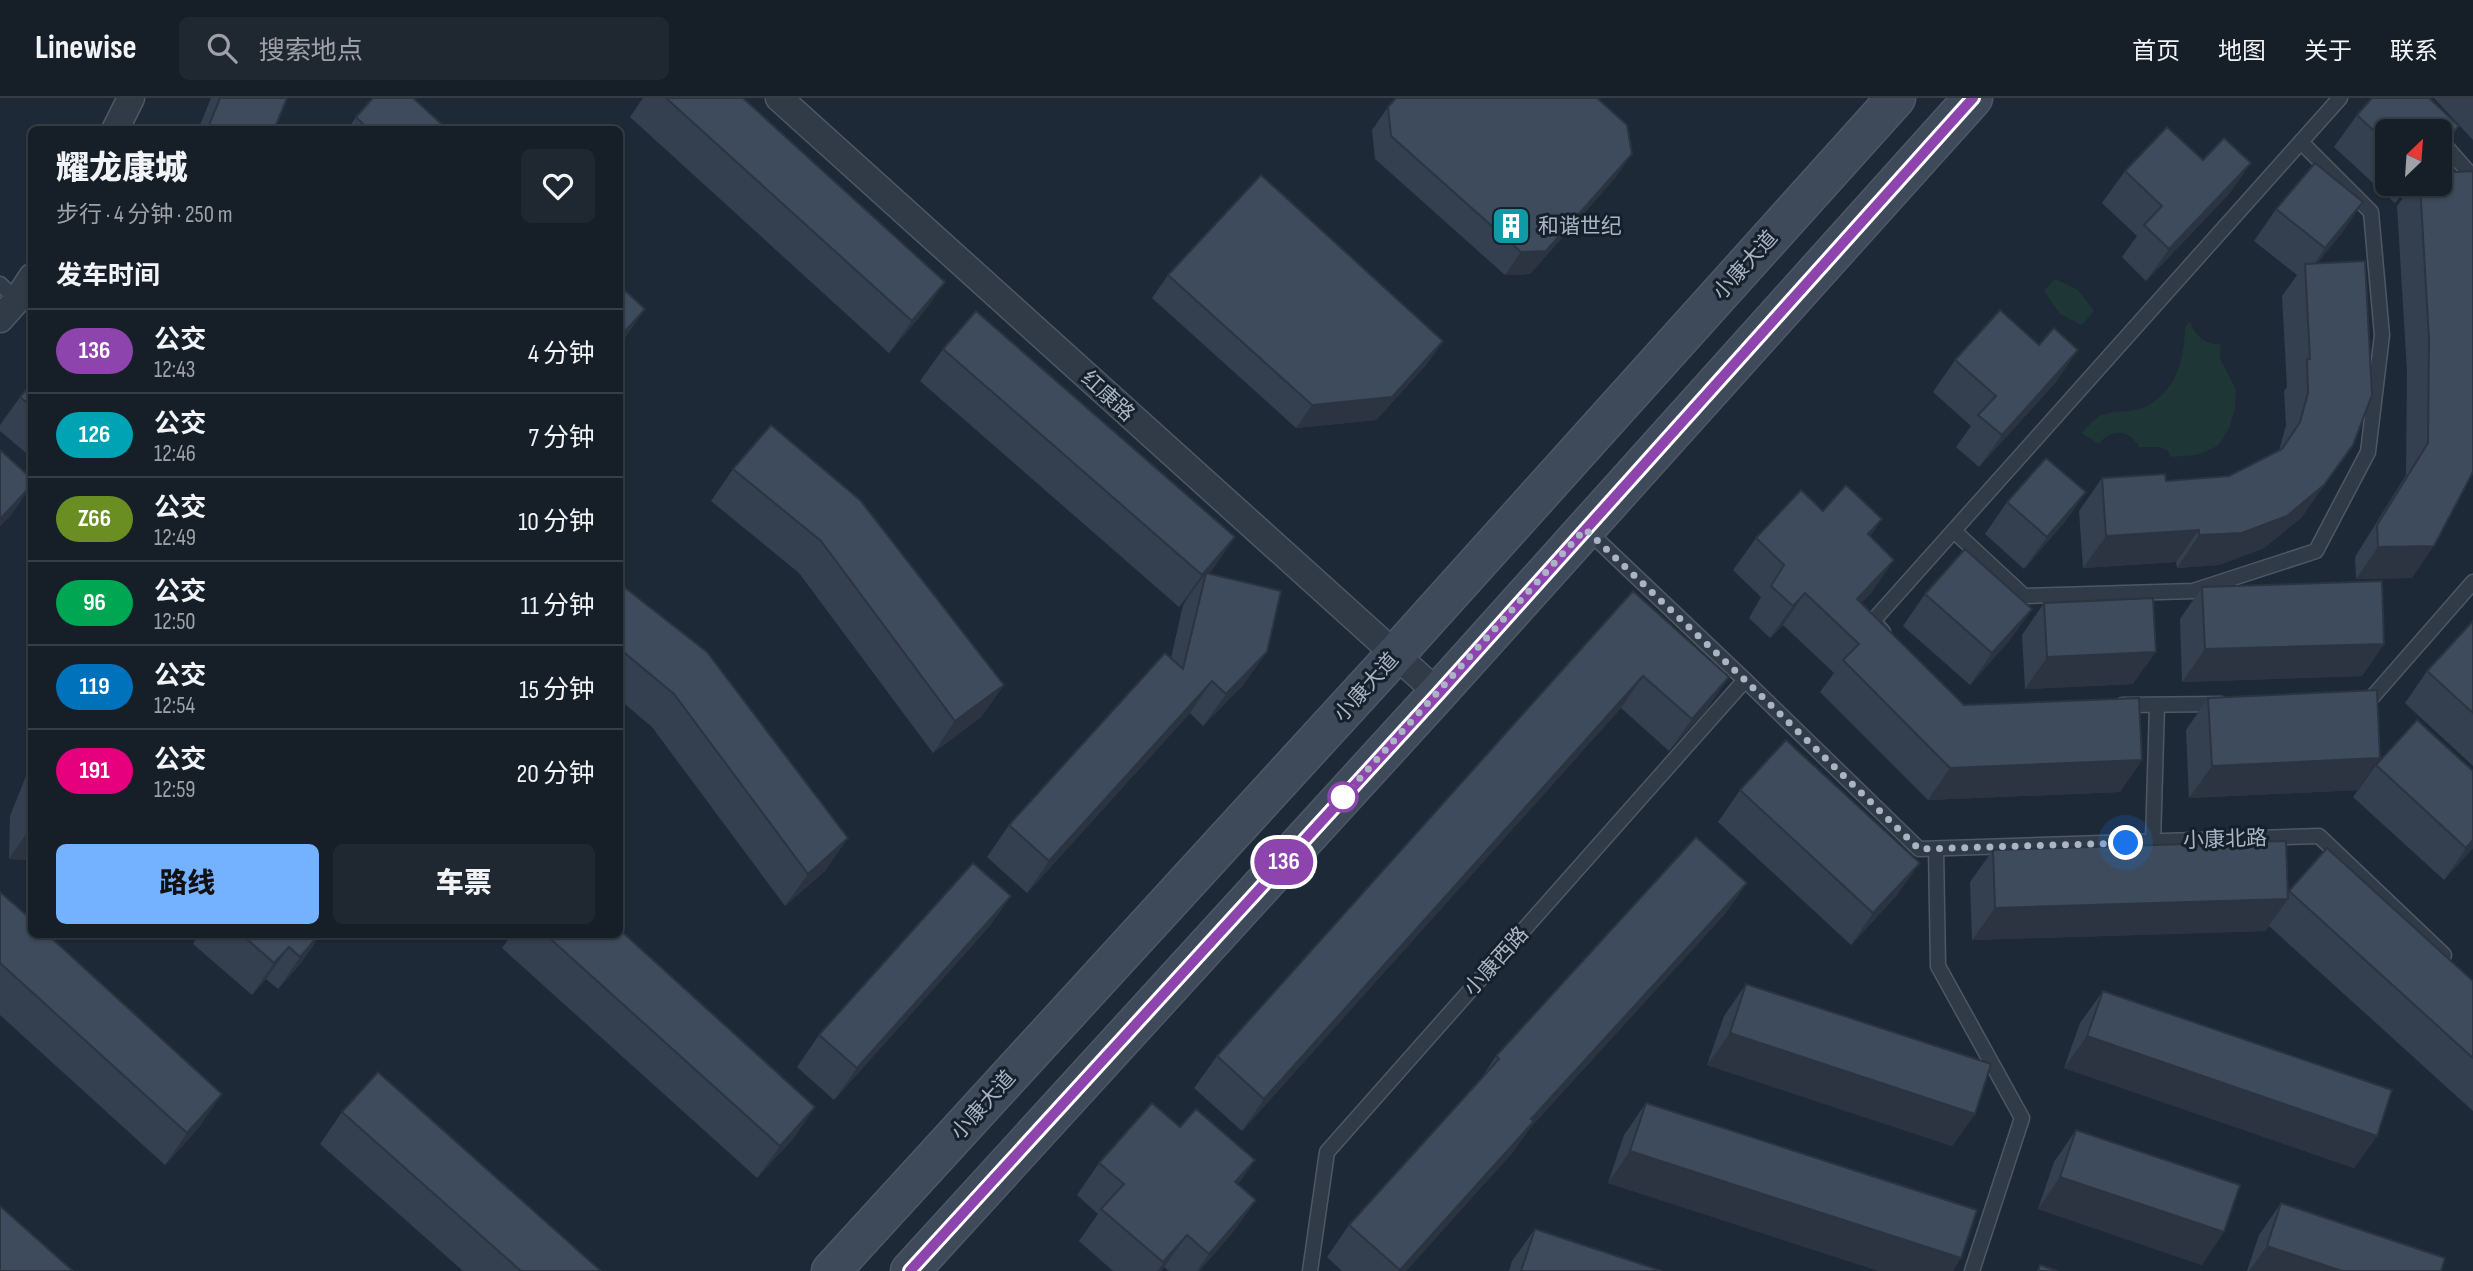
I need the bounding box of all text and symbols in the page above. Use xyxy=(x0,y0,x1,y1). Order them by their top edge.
search box xyxy=(179,17,669,80)
text: Linewise xyxy=(35,28,137,68)
icon: search xyxy=(203,29,241,67)
text: 搜索地点 xyxy=(259,36,363,67)
text: 首页 xyxy=(2132,37,2180,66)
text: 地图 xyxy=(2218,37,2266,66)
text: 关于 xyxy=(2304,37,2352,66)
text: 联系 xyxy=(2390,37,2438,66)
north arrow xyxy=(2375,119,2452,196)
map controls xyxy=(2375,119,2452,196)
text: 耀龙康城 xyxy=(56,149,188,189)
button: heart xyxy=(521,149,595,223)
text: 步行 · 4 分钟 · 250 m xyxy=(56,201,232,229)
building icon: 和谐世纪 xyxy=(1490,205,1532,247)
place label: 和谐世纪 xyxy=(1538,214,1622,239)
street label: 小康大道 xyxy=(1708,226,1783,305)
text: 发车时间 xyxy=(56,261,160,292)
text: 公交 xyxy=(154,325,206,356)
text: 136 xyxy=(79,336,110,365)
text: 4 分钟 xyxy=(528,339,595,370)
text: 12:43 xyxy=(154,356,195,384)
street label: 红康路 xyxy=(1076,366,1139,427)
text: 公交 xyxy=(154,409,206,440)
text: 126 xyxy=(79,420,110,449)
text: 7 分钟 xyxy=(528,423,595,454)
text: 12:46 xyxy=(154,440,196,468)
text: 公交 xyxy=(154,493,206,524)
text: Z66 xyxy=(78,504,111,533)
text: 10 分钟 xyxy=(518,507,595,538)
text: 12:49 xyxy=(154,524,196,552)
text: 公交 xyxy=(154,577,206,608)
text: 96 xyxy=(83,588,106,617)
text: 11 分钟 xyxy=(521,591,595,622)
text: 12:50 xyxy=(154,608,196,636)
street label: 小康大道 xyxy=(1329,648,1404,727)
text: 公交 xyxy=(154,661,206,692)
text: 119 xyxy=(79,672,110,701)
text: 15 分钟 xyxy=(519,675,595,706)
text: 12:54 xyxy=(154,692,195,720)
text: 公交 xyxy=(154,745,206,776)
text: 191 xyxy=(79,756,110,785)
text: 20 分钟 xyxy=(517,759,595,790)
text: 12:59 xyxy=(154,776,196,804)
unlabelled marker xyxy=(1328,782,1358,812)
your location xyxy=(2108,825,2143,860)
street label: 小康北路 xyxy=(2183,826,2267,853)
line badge: 136 xyxy=(1244,839,1324,885)
button: 路线 xyxy=(56,844,319,924)
button: 车票 xyxy=(333,844,595,924)
text: 136 xyxy=(1268,847,1300,876)
street label: 小康西路 xyxy=(1459,922,1534,1001)
street label: 小康大道 xyxy=(946,1066,1021,1145)

